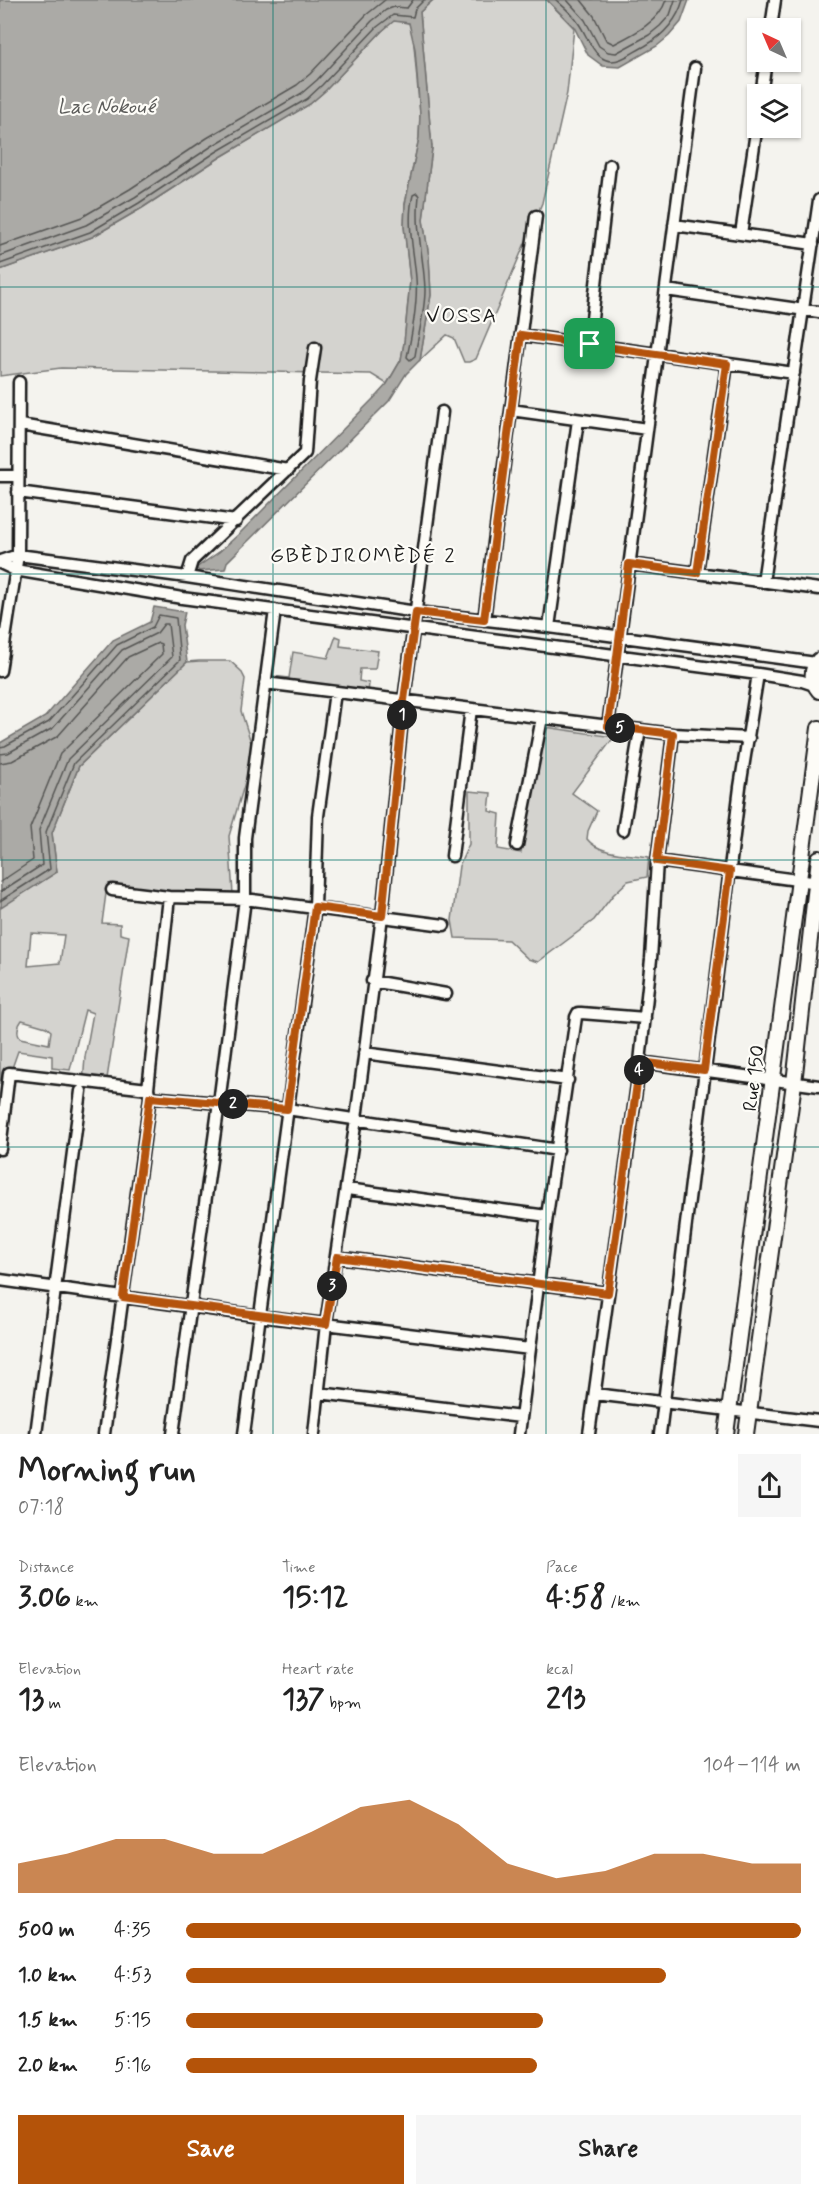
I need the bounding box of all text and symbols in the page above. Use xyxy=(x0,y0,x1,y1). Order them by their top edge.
north arrow xyxy=(747,18,801,72)
map controls xyxy=(747,18,801,138)
button: layers xyxy=(747,84,801,138)
water label: Lac Nokoué xyxy=(57,93,157,121)
district label: VOSSA xyxy=(426,302,498,330)
pin xyxy=(564,318,615,369)
icon: arrive xyxy=(573,327,606,360)
district label: GBÈDJROMÈDÉ 2 xyxy=(270,542,456,570)
pin: 1 xyxy=(387,700,417,730)
text: 1 xyxy=(398,704,406,725)
pin: 5 xyxy=(605,713,635,743)
text: 5 xyxy=(615,717,625,738)
street label: Rue 150 xyxy=(737,1043,772,1113)
pin: 4 xyxy=(624,1055,654,1085)
text: 4 xyxy=(634,1059,644,1080)
pin: 2 xyxy=(218,1089,248,1119)
text: 2 xyxy=(229,1093,237,1114)
pin: 3 xyxy=(317,1271,347,1301)
text: 3 xyxy=(328,1275,336,1296)
text: Morning run xyxy=(18,1449,196,1493)
button: share xyxy=(738,1454,801,1517)
text: 07:18 xyxy=(18,1494,64,1521)
text: Distance xyxy=(18,1557,74,1578)
text: Time xyxy=(282,1557,316,1578)
text: Pace xyxy=(546,1557,578,1578)
text: 3.06 xyxy=(18,1578,71,1617)
text: 15:12 xyxy=(282,1578,349,1617)
text: 4:58 xyxy=(546,1578,606,1617)
text: km xyxy=(71,1591,99,1612)
text: /km xyxy=(606,1591,641,1612)
text: Elevation xyxy=(18,1659,81,1680)
text: Heart rate xyxy=(282,1659,354,1680)
text: kcal xyxy=(546,1659,573,1680)
text: 13 xyxy=(18,1680,44,1719)
text: 137 xyxy=(282,1680,325,1719)
text: 213 xyxy=(546,1680,586,1719)
text: m xyxy=(44,1693,61,1714)
text: bpm xyxy=(325,1693,361,1714)
text: Elevation xyxy=(18,1752,97,1779)
text: 104–114 m xyxy=(703,1752,801,1779)
text: 500 m xyxy=(18,1917,75,1944)
text: 4:35 xyxy=(114,1917,151,1944)
text: 1.0 km xyxy=(18,1962,77,1989)
text: 4:53 xyxy=(114,1962,151,1989)
text: 1.5 km xyxy=(18,2007,78,2034)
text: 5:15 xyxy=(114,2007,151,2034)
text: 2.0 km xyxy=(18,2052,78,2079)
text: 5:16 xyxy=(114,2052,151,2079)
button: Save xyxy=(18,2115,404,2184)
button: Share xyxy=(416,2115,801,2184)

